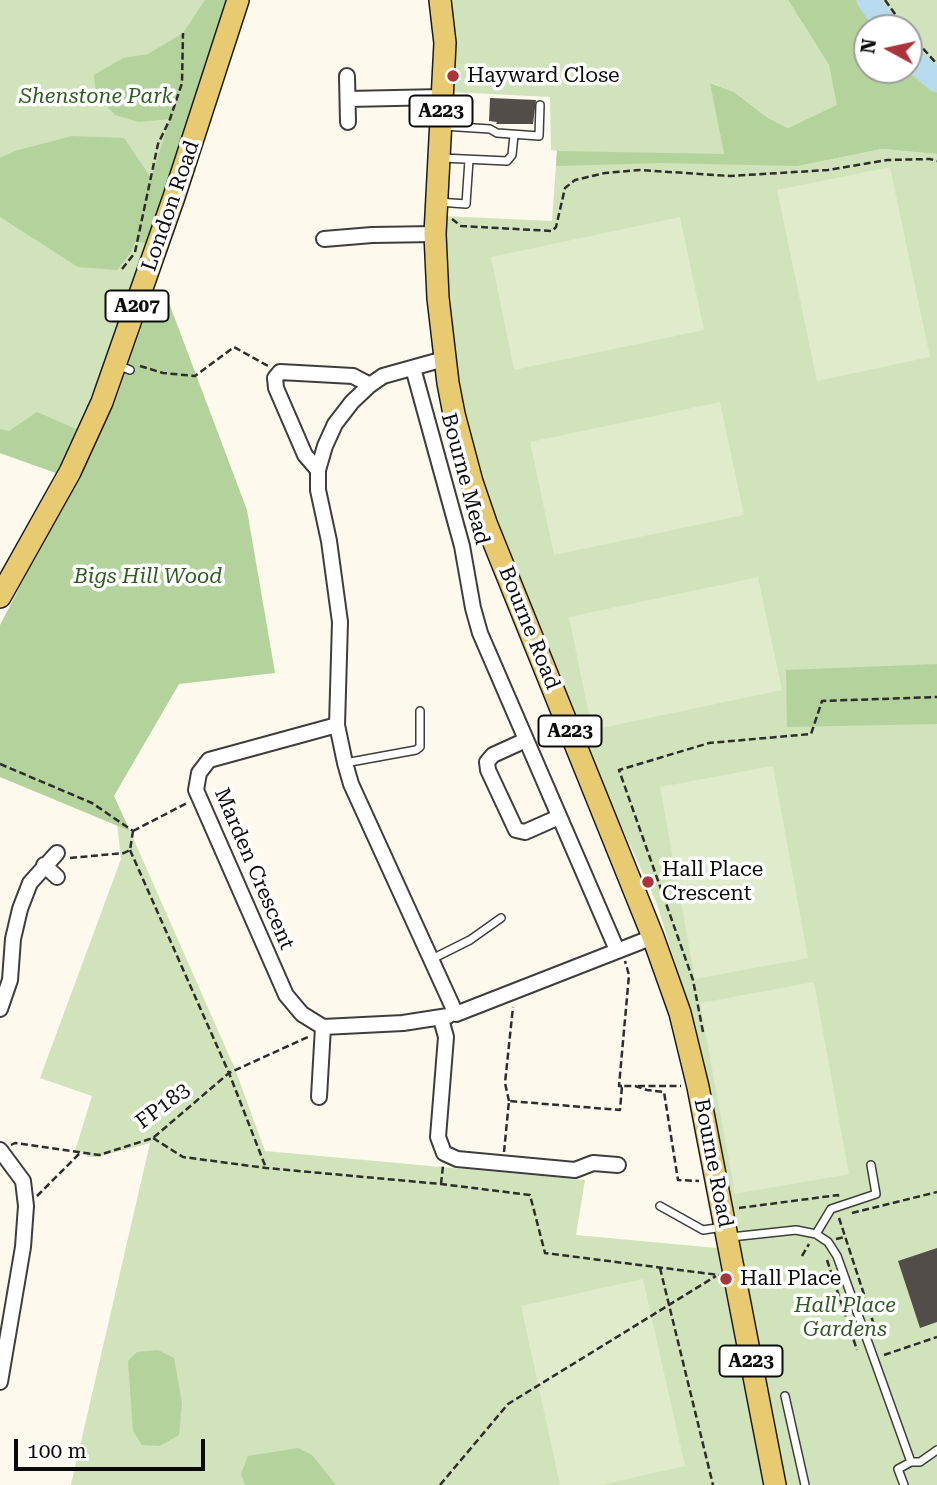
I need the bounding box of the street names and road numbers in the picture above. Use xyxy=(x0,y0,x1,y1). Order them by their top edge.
road number: A223 xyxy=(410,96,472,127)
street label: London Road xyxy=(137,137,205,275)
road number: A207 xyxy=(106,290,168,322)
street label: Bourne Mead xyxy=(435,411,495,547)
street label: Bourne Road xyxy=(493,563,565,693)
road number: A223 xyxy=(538,716,602,746)
street label: Marden Crescent xyxy=(209,784,299,954)
street label: FP183 xyxy=(131,1077,195,1135)
street label: Bourne Road xyxy=(688,1096,738,1230)
road number: A223 xyxy=(720,1345,782,1376)

